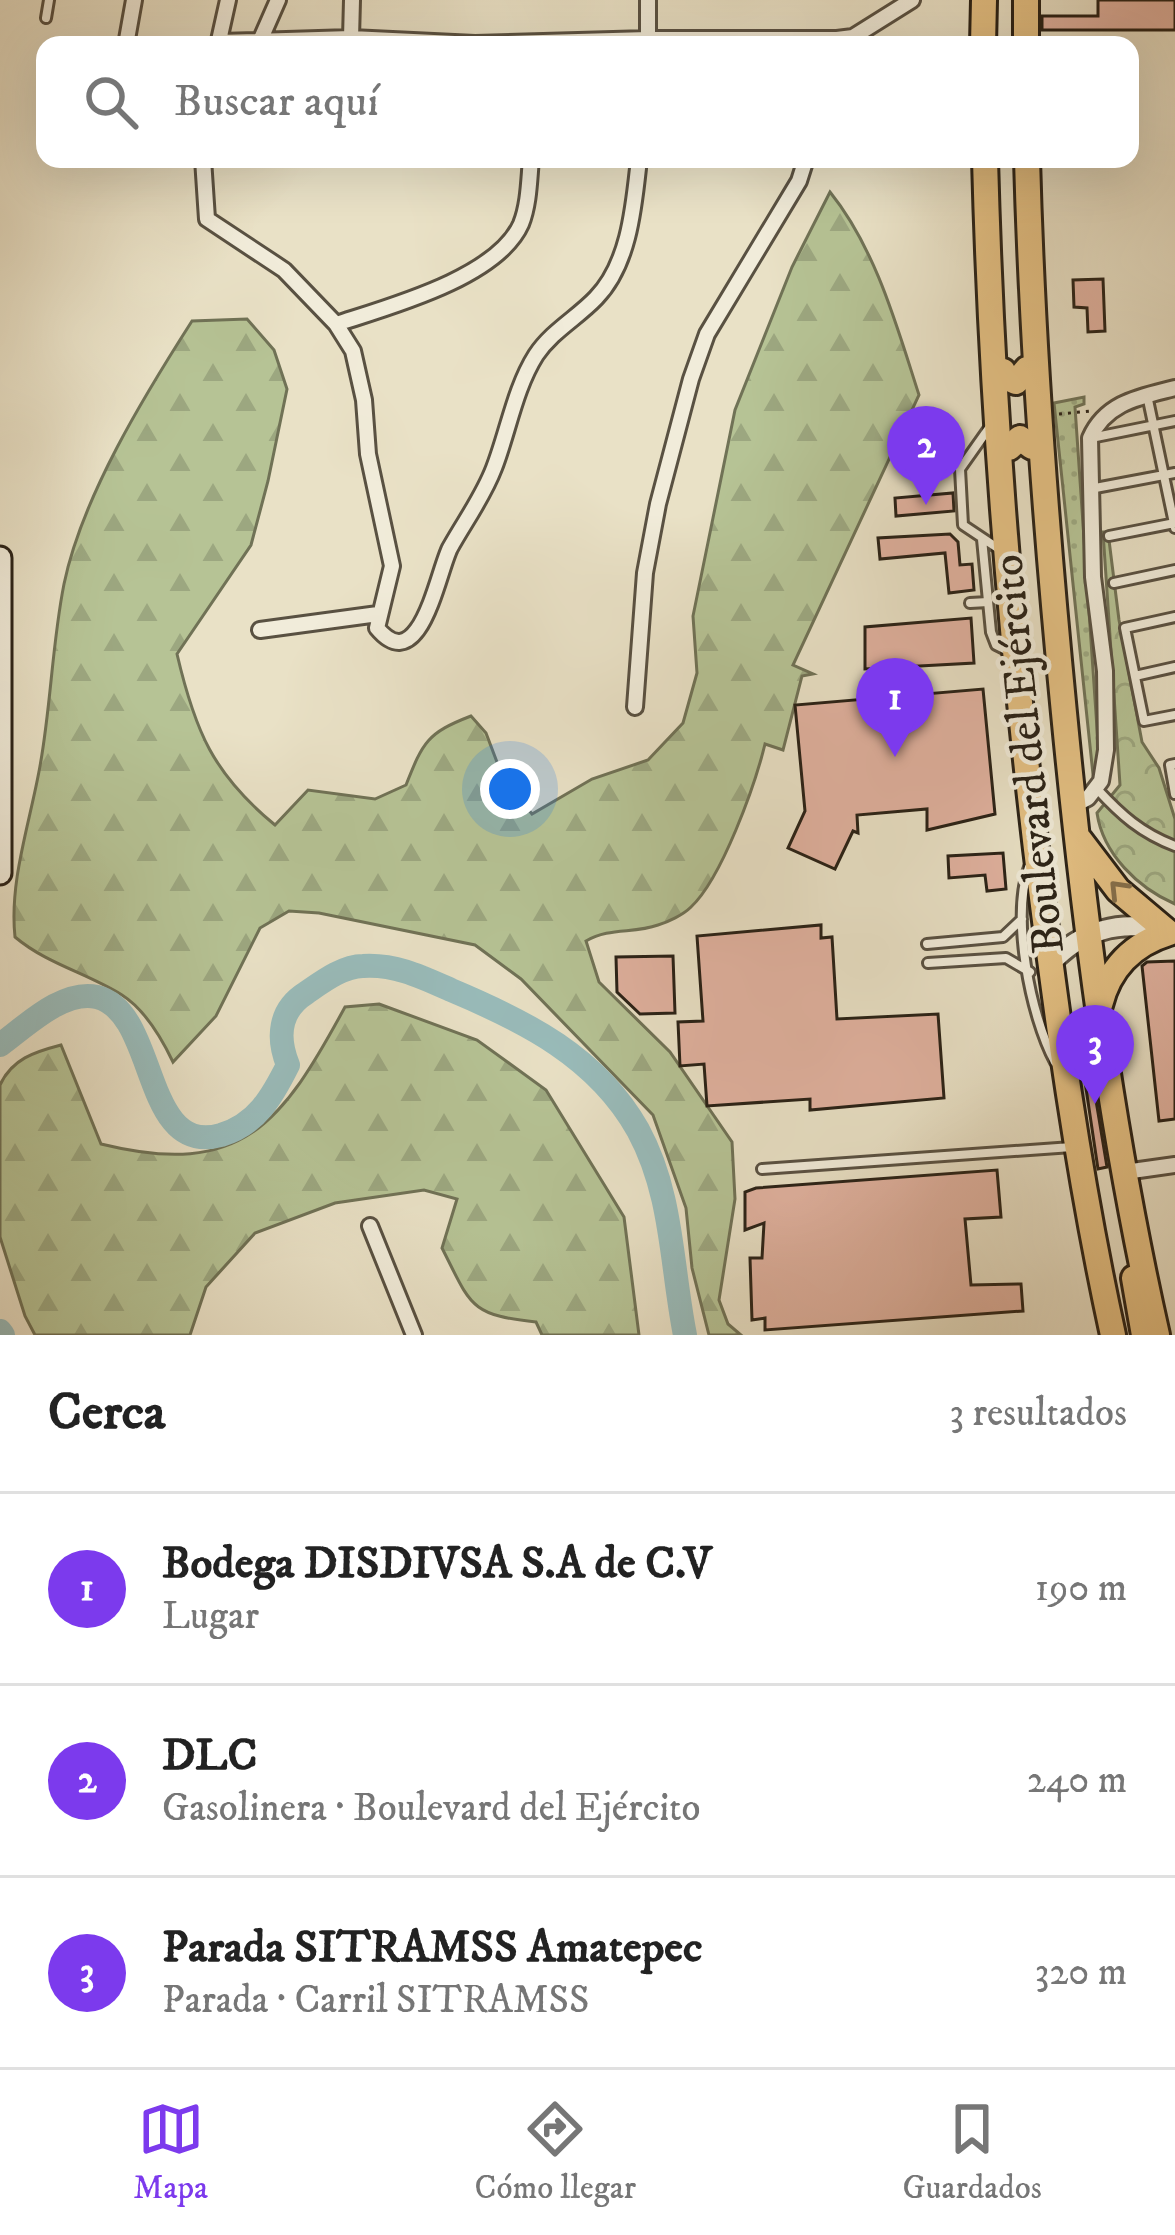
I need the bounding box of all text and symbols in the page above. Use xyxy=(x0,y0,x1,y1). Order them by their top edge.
search box xyxy=(36,36,1139,168)
icon: search xyxy=(78,69,144,135)
text: Buscar aquí xyxy=(174,74,379,130)
pin: 2 xyxy=(887,406,965,505)
street label: Boulevard del Ejército xyxy=(980,552,1078,956)
pin: 1 xyxy=(856,658,934,757)
your location xyxy=(480,759,540,819)
one-way arrow xyxy=(1111,881,1133,902)
pin: 3 xyxy=(1056,1005,1134,1104)
text: Cerca xyxy=(48,1381,165,1445)
text: 3 resultados xyxy=(950,1389,1127,1438)
text: Bodega DISDIVSA S.A de C.V xyxy=(162,1536,712,1592)
text: 1 xyxy=(80,1564,94,1613)
text: 190 m xyxy=(1035,1564,1127,1613)
text: Lugar xyxy=(162,1592,259,1641)
text: DLC xyxy=(162,1728,257,1784)
text: 2 xyxy=(77,1756,97,1805)
text: 240 m xyxy=(1027,1756,1127,1805)
text: Gasolinera · Boulevard del Ejército xyxy=(162,1784,701,1833)
text: Parada SITRAMSS Amatepec xyxy=(162,1920,702,1976)
text: 3 xyxy=(80,1948,94,1997)
text: 320 m xyxy=(1035,1948,1127,1997)
text: Parada · Carril SITRAMSS xyxy=(162,1976,589,2025)
tab: Mapa xyxy=(133,2096,208,2209)
tab: Cómo llegar xyxy=(474,2096,636,2209)
tab: Guardados xyxy=(903,2096,1042,2209)

